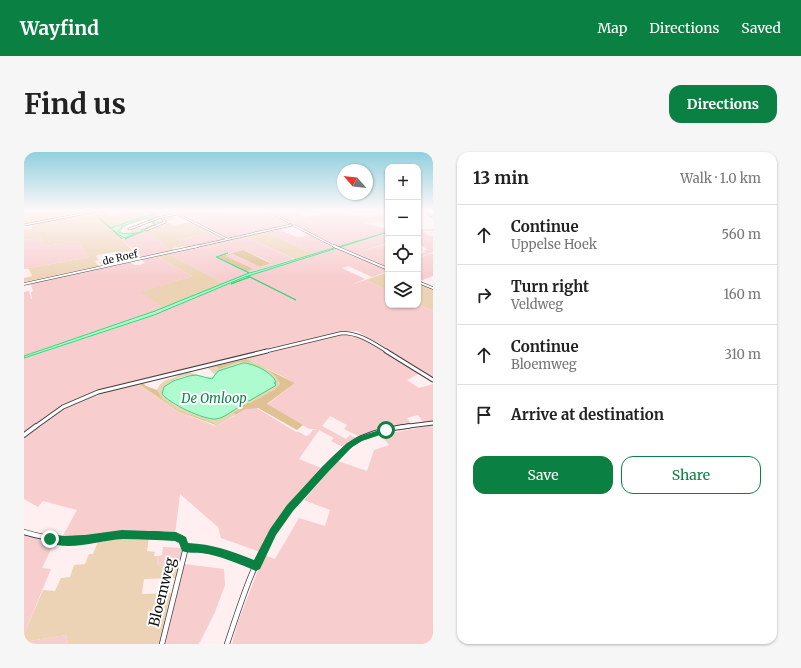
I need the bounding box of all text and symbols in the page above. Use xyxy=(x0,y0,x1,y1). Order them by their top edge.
text: Wayfind xyxy=(20,16,99,40)
text: Map xyxy=(597,19,627,37)
text: Directions xyxy=(649,19,719,37)
text: Saved xyxy=(741,19,781,37)
button: Directions xyxy=(669,85,777,123)
text: Find us xyxy=(24,86,126,122)
north arrow xyxy=(337,164,373,200)
map controls xyxy=(385,164,421,308)
button: + xyxy=(385,164,421,200)
text: 13 min xyxy=(473,167,529,189)
text: Walk · 1.0 km xyxy=(680,170,761,187)
button: − xyxy=(385,200,421,236)
text: Continue xyxy=(511,217,579,236)
icon: ahead xyxy=(473,224,495,246)
text: 560 m xyxy=(721,226,761,243)
button: locate xyxy=(385,236,421,272)
text: Uppelse Hoek xyxy=(511,236,597,253)
street label: de Roef xyxy=(101,247,140,268)
button: layers xyxy=(385,272,421,308)
text: Turn right xyxy=(511,277,589,296)
icon: right xyxy=(473,284,495,306)
text: 160 m xyxy=(723,286,761,303)
text: Veldweg xyxy=(511,296,563,313)
text: Continue xyxy=(511,337,579,356)
icon: ahead xyxy=(473,344,495,366)
text: 310 m xyxy=(724,346,761,363)
text: Bloemweg xyxy=(511,356,577,373)
water label: De Omloop xyxy=(180,390,247,407)
icon: arrive xyxy=(473,404,495,426)
text: Arrive at destination xyxy=(511,405,664,424)
route start xyxy=(377,421,395,439)
button: Save xyxy=(473,456,613,494)
button: Share xyxy=(621,456,761,494)
route end xyxy=(41,530,59,548)
street label: Bloemweg xyxy=(145,555,179,628)

